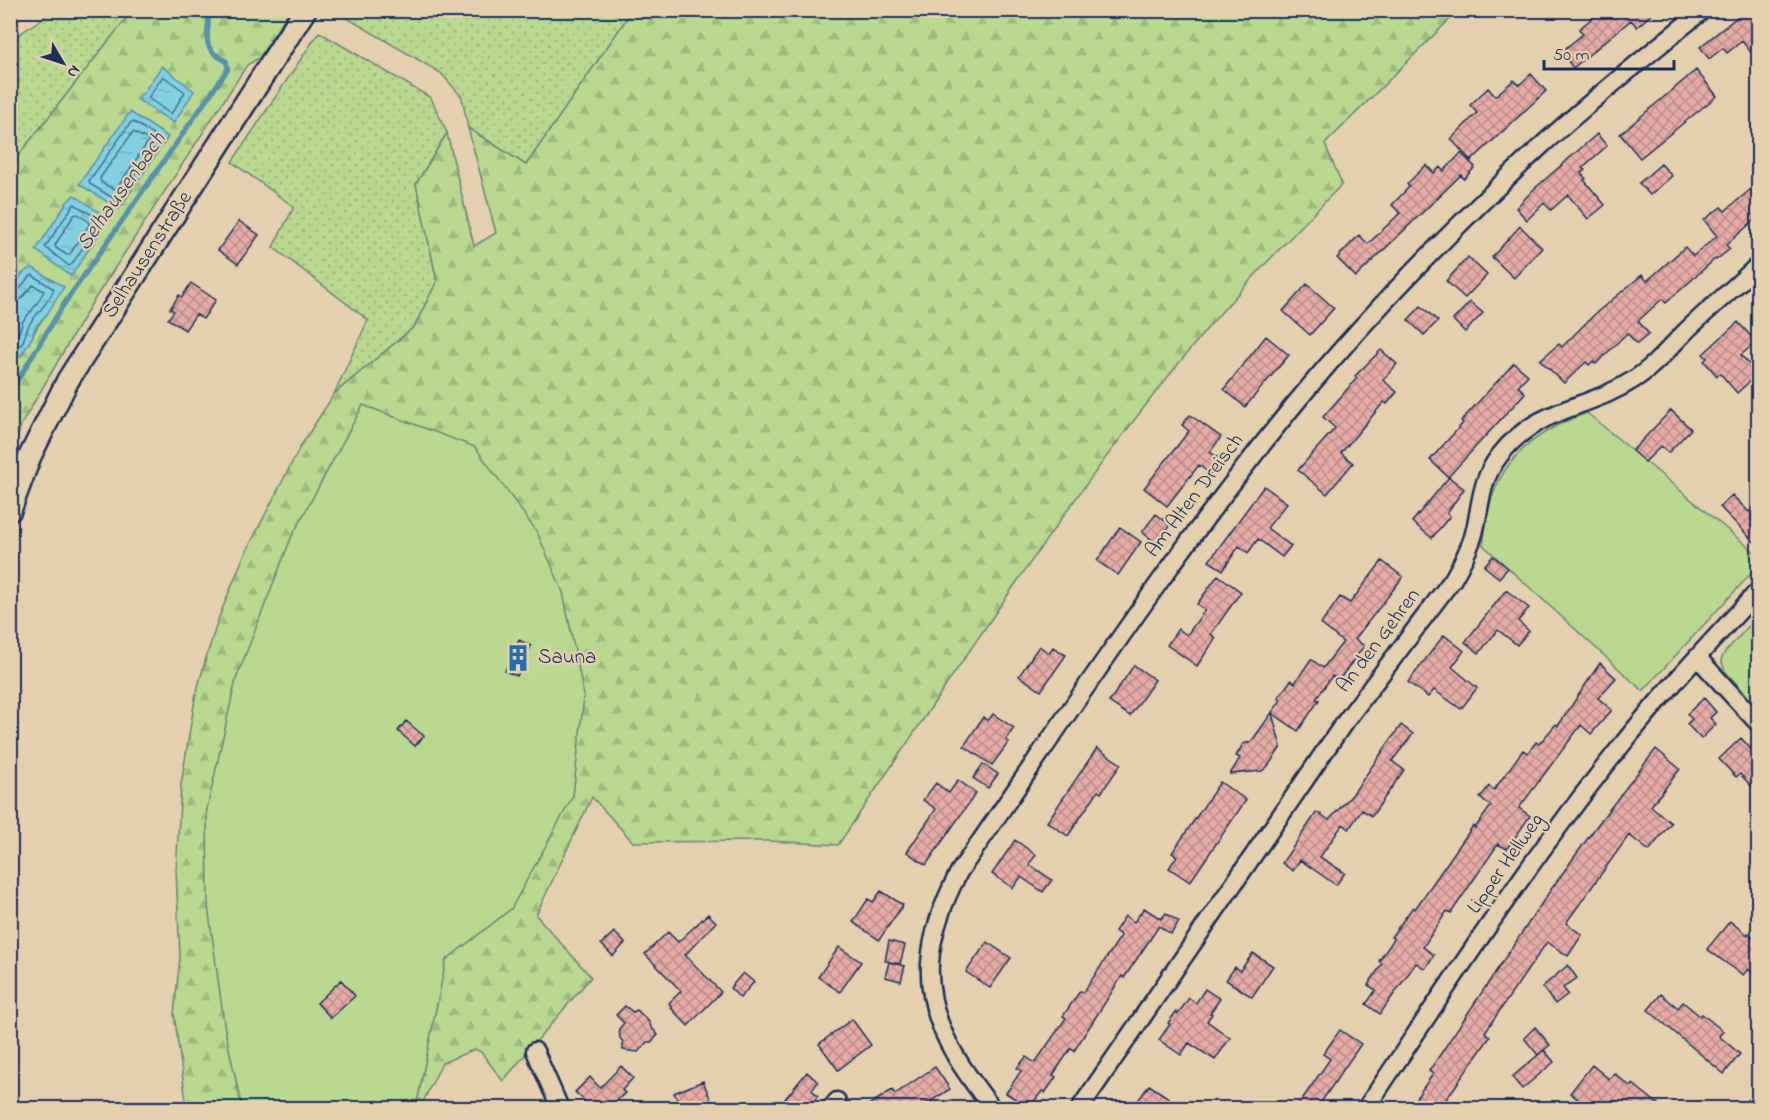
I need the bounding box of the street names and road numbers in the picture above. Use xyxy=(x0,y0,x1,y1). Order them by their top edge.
street label: Selhausenstraße xyxy=(96,185,201,324)
street label: Am Alten Dreisch xyxy=(1138,428,1252,564)
street label: An den Gehren xyxy=(1330,582,1428,700)
street label: Lipper Hellweg xyxy=(1460,808,1553,922)

